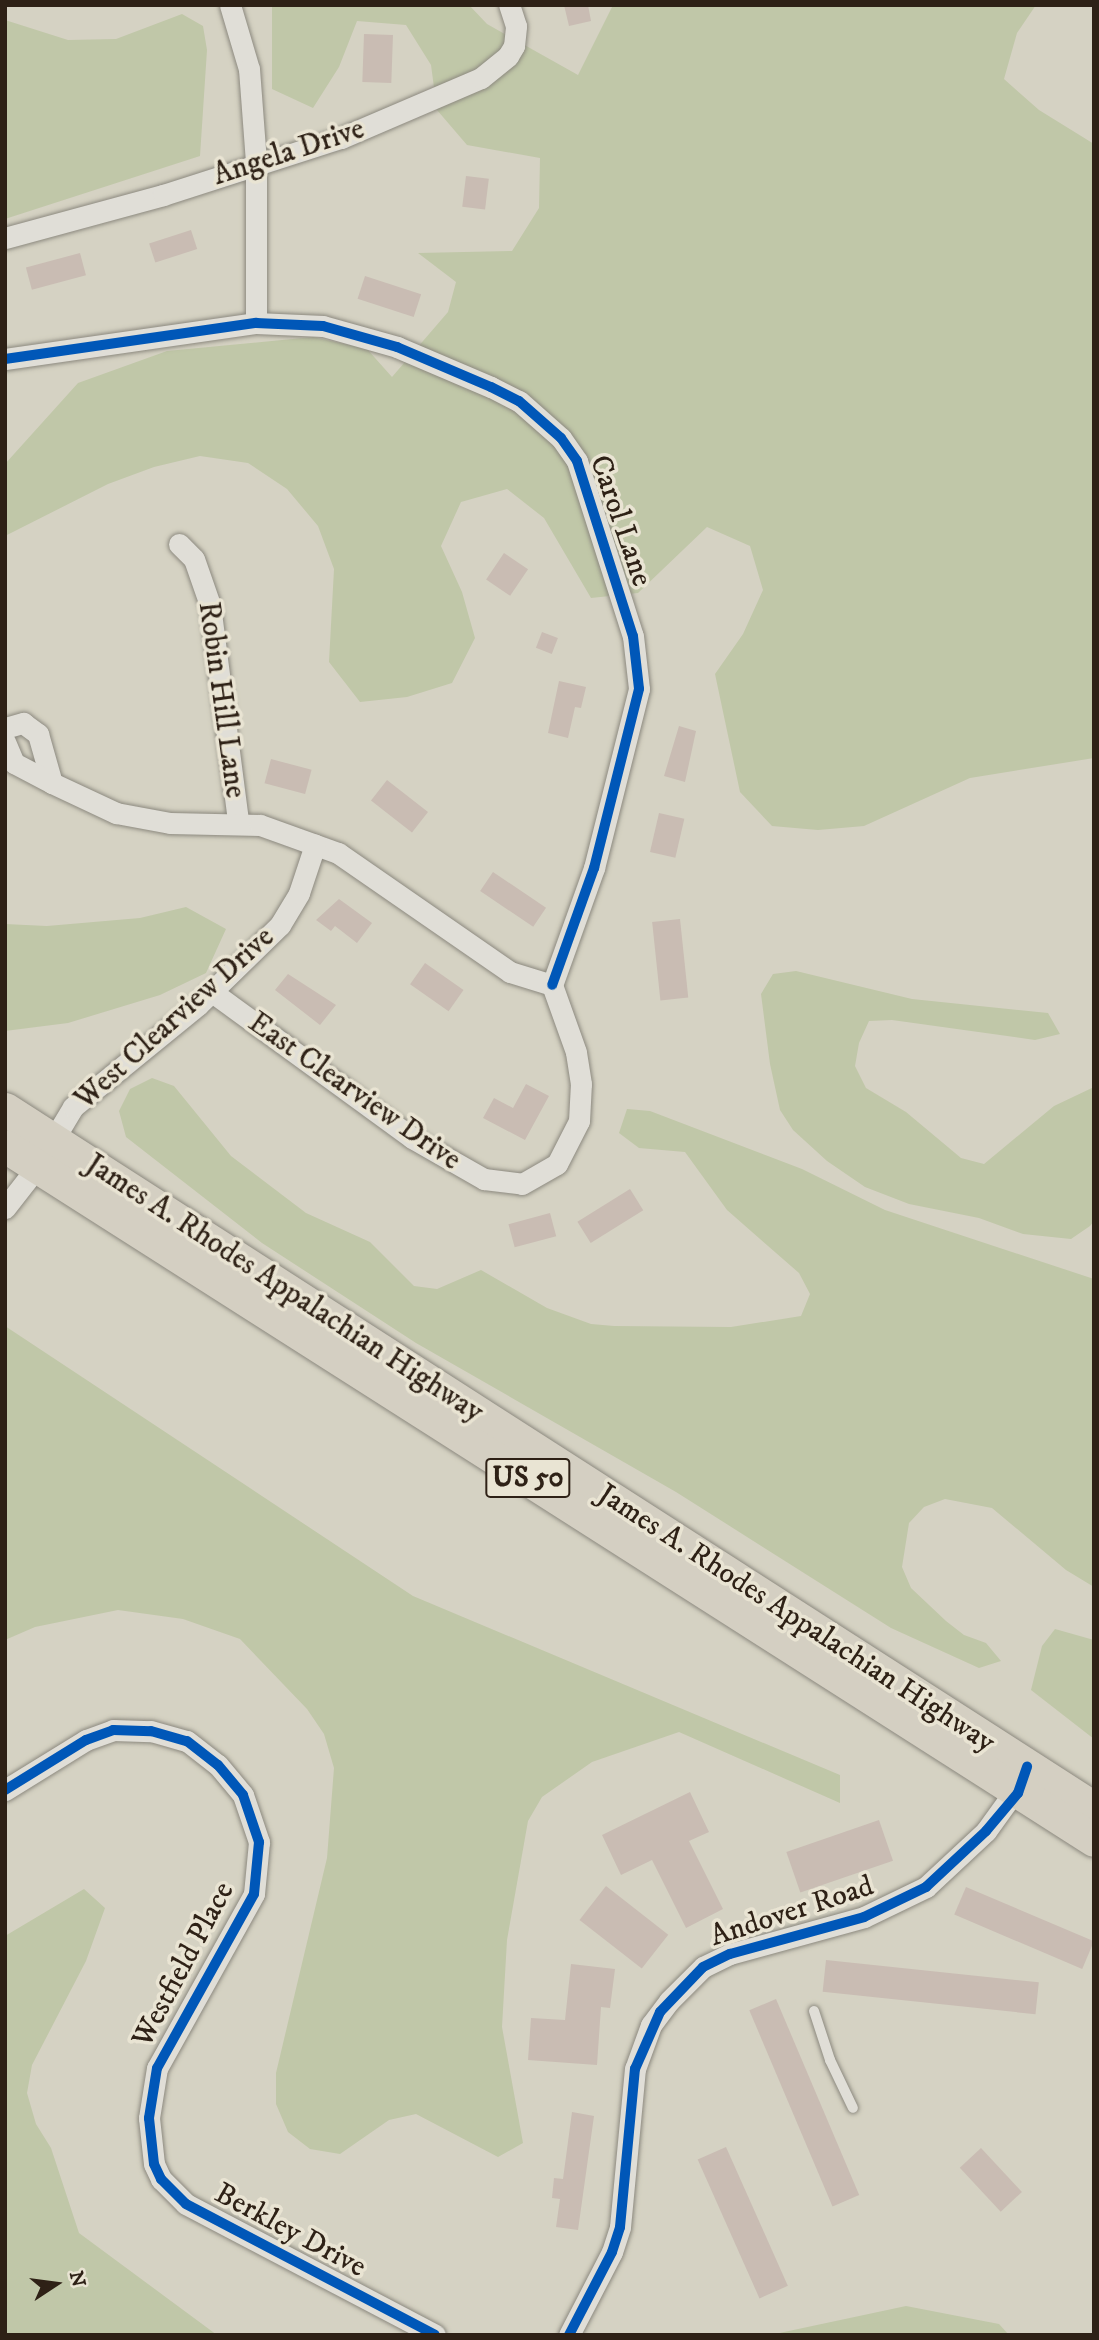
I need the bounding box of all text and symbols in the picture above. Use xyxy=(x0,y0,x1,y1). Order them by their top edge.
street label: Angela Drive xyxy=(209,112,369,194)
street label: Carol Lane xyxy=(581,451,659,591)
street label: Robin Hill Lane xyxy=(189,599,253,801)
street label: West Clearview Drive xyxy=(68,920,282,1118)
street label: East Clearview Drive xyxy=(241,1005,467,1179)
street label: James A. Rhodes Appalachian Highway xyxy=(78,1147,490,1431)
road number: US 50 xyxy=(484,1454,572,1502)
street label: James A. Rhodes Appalachian Highway xyxy=(590,1477,1002,1761)
street label: Andover Road xyxy=(706,1869,878,1955)
street label: Westfield Place xyxy=(125,1876,243,2054)
street label: Berkley Drive xyxy=(208,2176,372,2286)
north arrow xyxy=(21,2249,91,2319)
text: N xyxy=(64,2269,90,2289)

